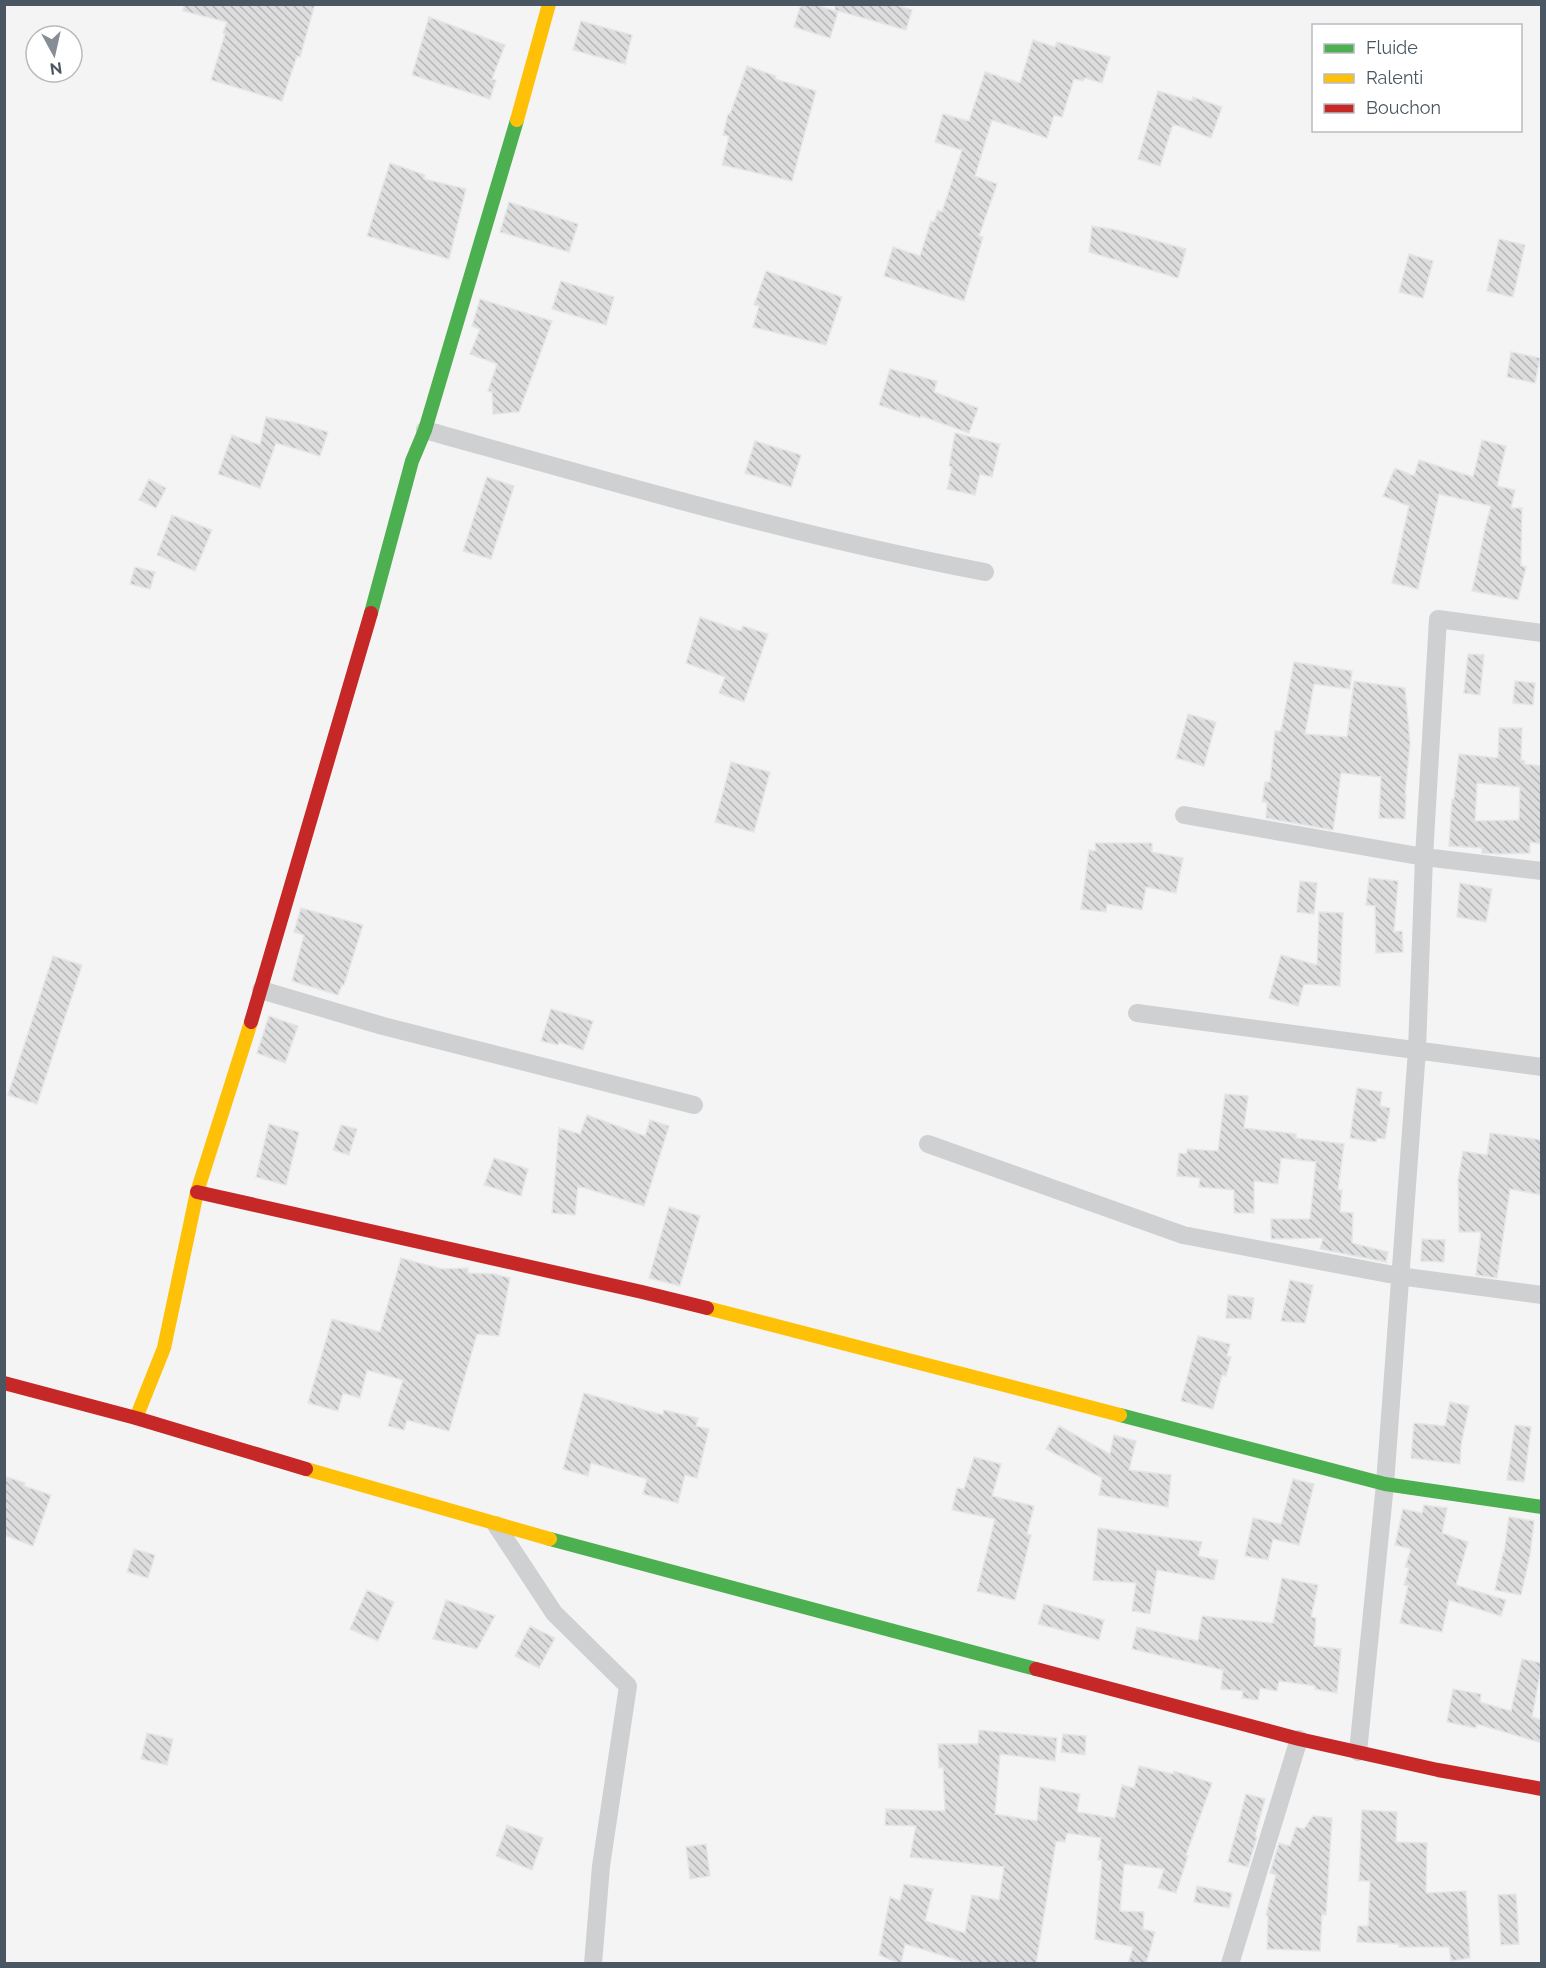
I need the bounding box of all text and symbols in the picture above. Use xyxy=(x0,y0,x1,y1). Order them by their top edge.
north arrow xyxy=(24,24,84,84)
legend xyxy=(1312,24,1522,132)
text: Fluide xyxy=(1366,37,1418,58)
text: N xyxy=(49,58,63,79)
text: Ralenti xyxy=(1366,67,1423,88)
text: Bouchon xyxy=(1366,97,1441,118)

